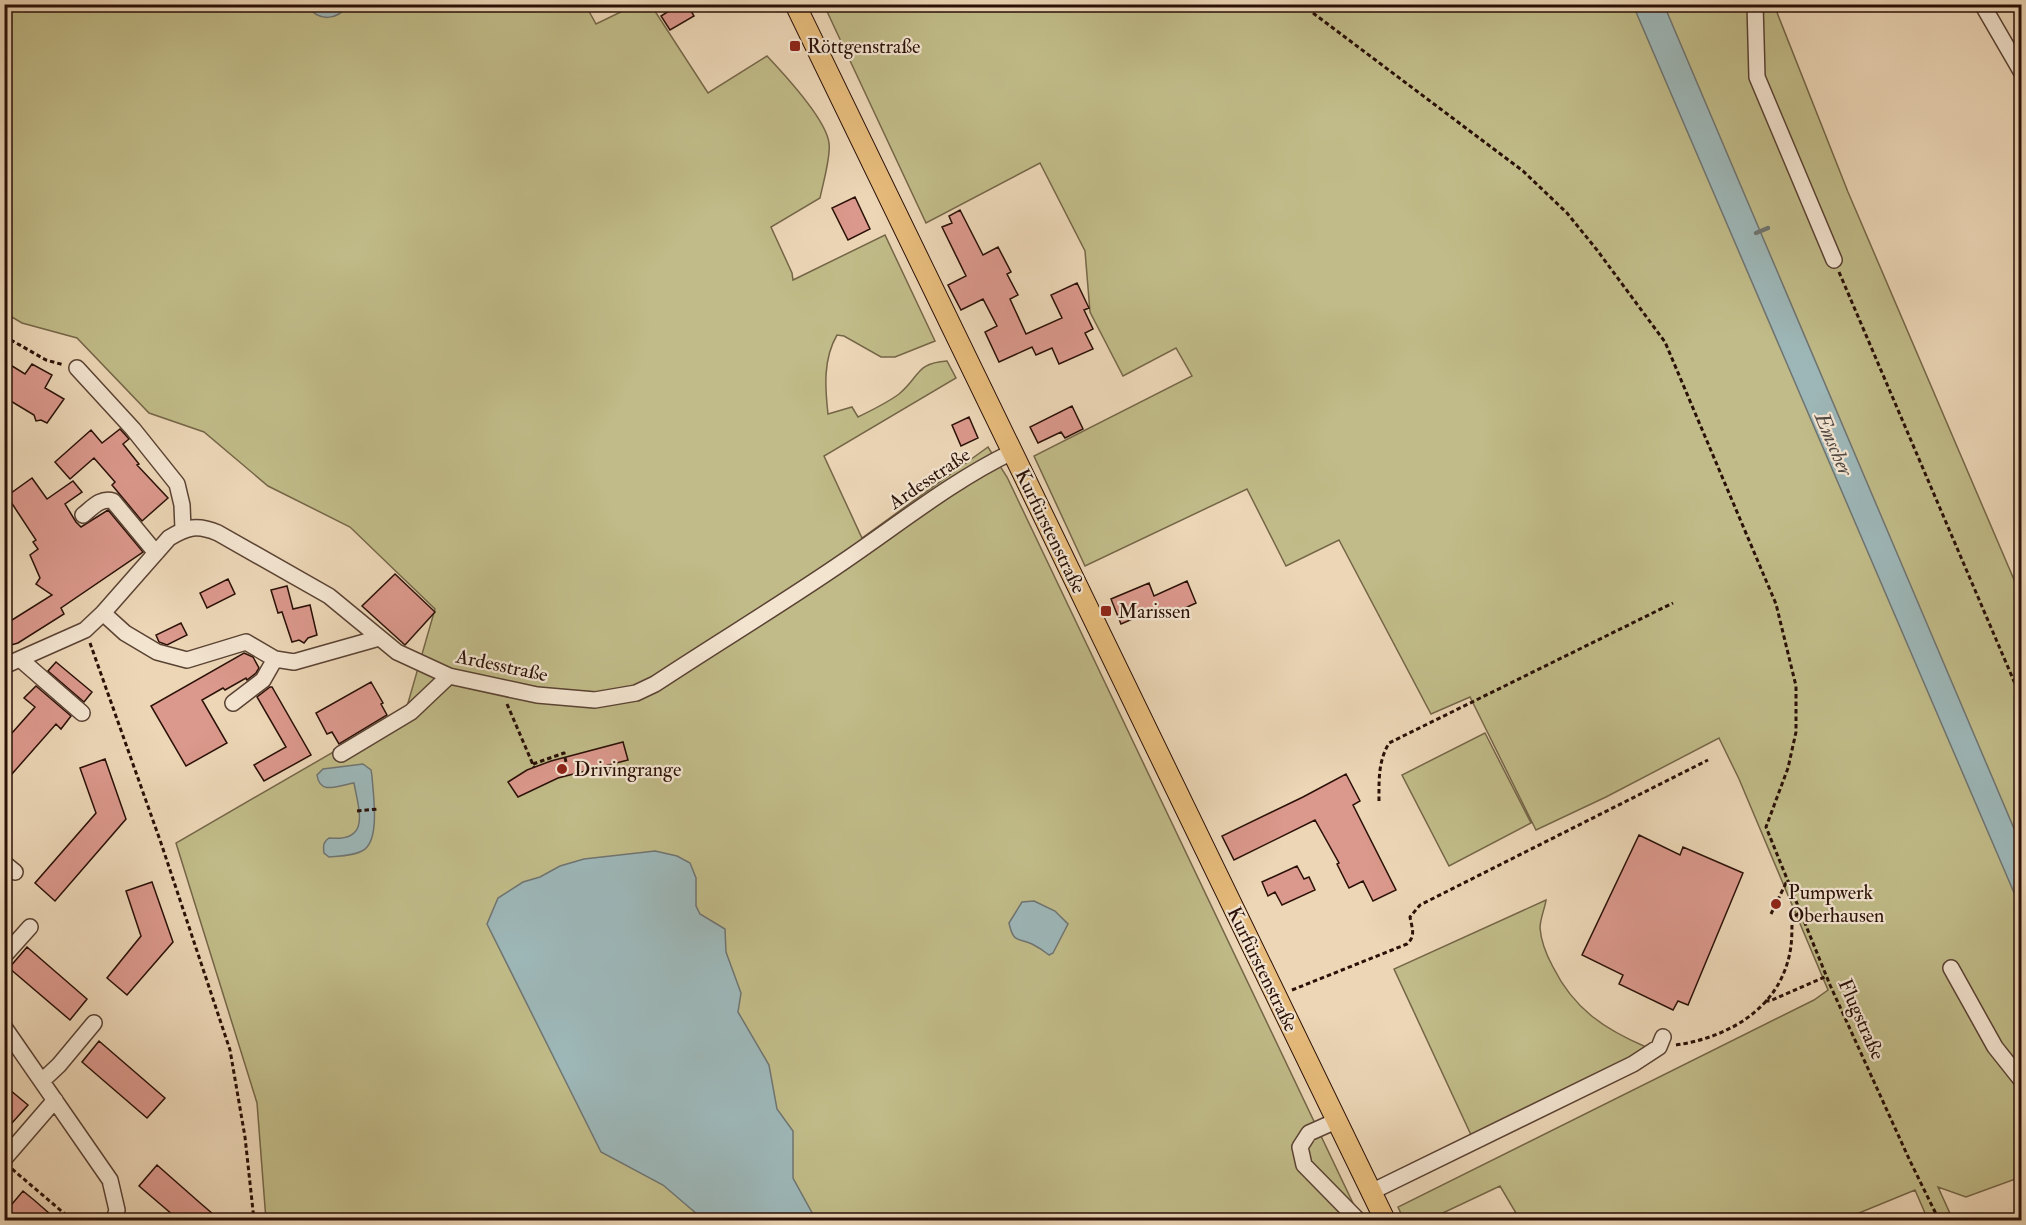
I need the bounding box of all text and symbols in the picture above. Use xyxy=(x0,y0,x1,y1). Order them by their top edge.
place label: Röttgenstraße xyxy=(807,34,920,59)
marker: Röttgenstraße xyxy=(788,39,802,53)
water label: Emscher xyxy=(1807,407,1859,481)
street label: Ardesstraße xyxy=(883,442,975,515)
street label: Kurfürstenstraße xyxy=(1010,465,1092,598)
place label: Marissen xyxy=(1118,599,1191,624)
marker: Marissen xyxy=(1099,604,1113,618)
street label: Ardesstraße xyxy=(453,643,550,687)
place label: Drivingrange xyxy=(574,757,681,782)
marker: Drivingrange xyxy=(555,762,569,776)
place label: Pumpwerk Oberhausen xyxy=(1788,880,1884,928)
marker: Pumpwerk Oberhausen xyxy=(1769,897,1783,911)
street label: Kurfürstenstraße xyxy=(1222,903,1304,1036)
street label: Flugstraße xyxy=(1833,975,1890,1064)

